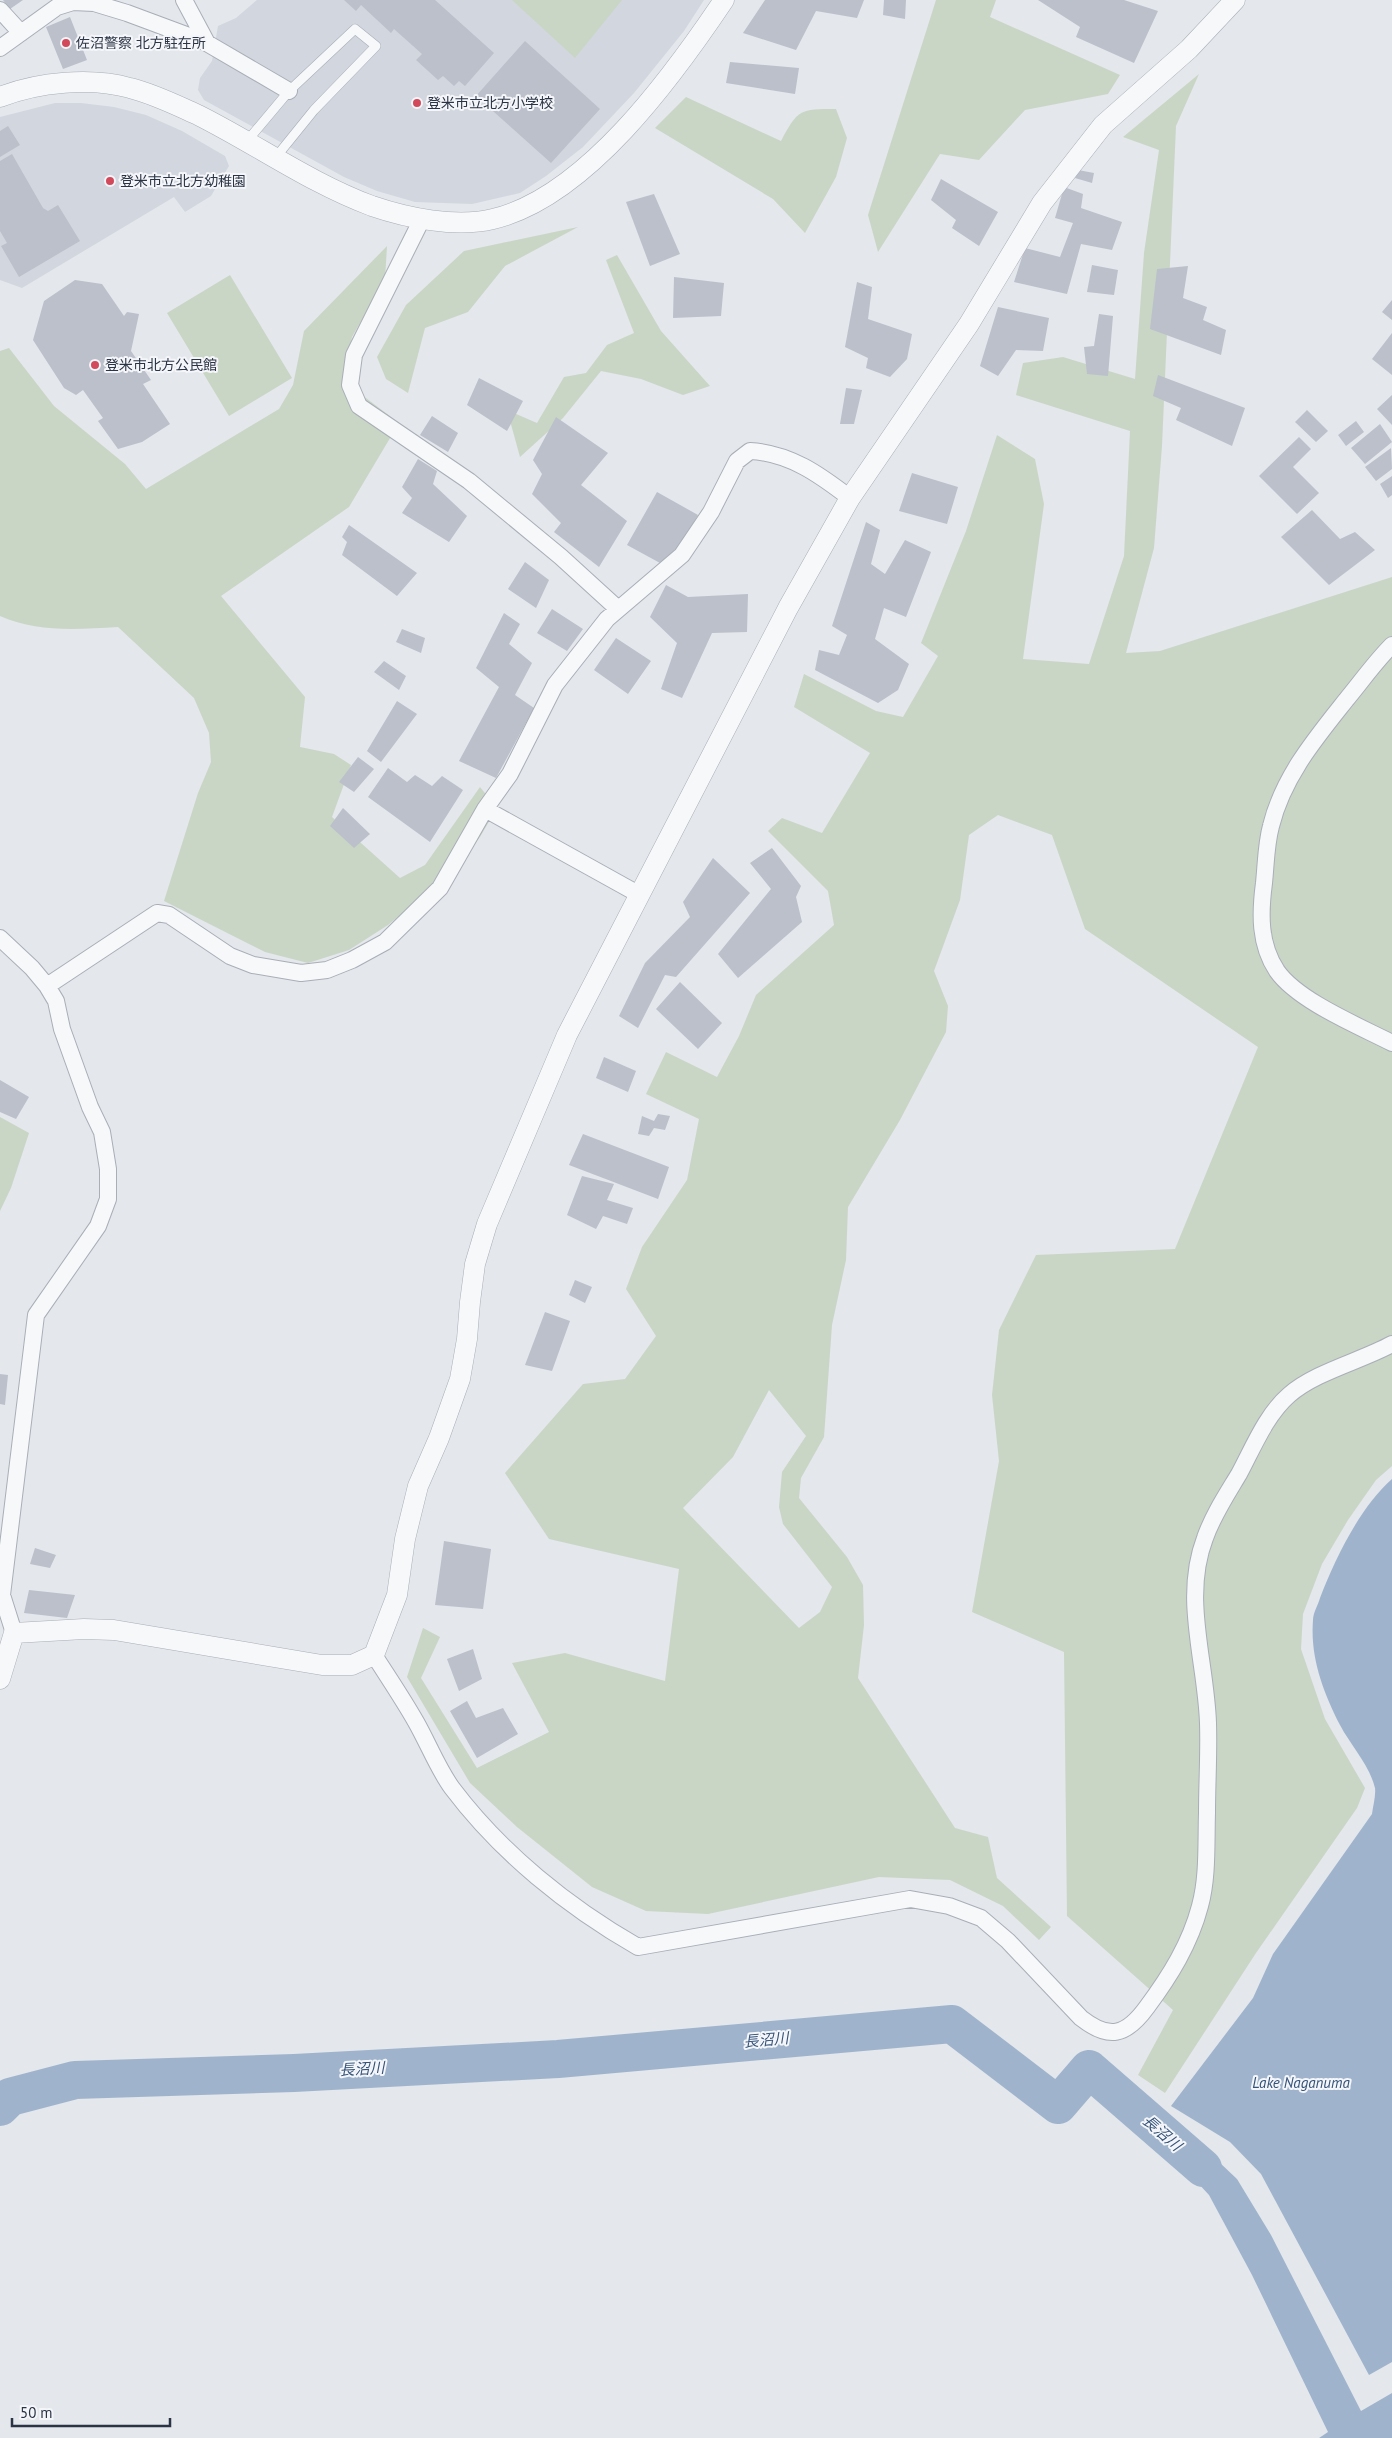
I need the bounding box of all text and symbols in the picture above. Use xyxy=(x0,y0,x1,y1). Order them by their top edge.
place label: 佐沼警察 北方駐在所 xyxy=(76,34,206,52)
marker: 佐沼警察 北方駐在所 xyxy=(60,37,72,49)
place label: 登米市立北方小学校 xyxy=(427,94,553,112)
marker: 登米市立北方小学校 xyxy=(411,97,423,109)
place label: 登米市立北方幼稚園 xyxy=(120,172,246,190)
marker: 登米市立北方幼稚園 xyxy=(104,175,116,187)
place label: 登米市北方公民館 xyxy=(105,356,217,374)
marker: 登米市北方公民館 xyxy=(89,359,101,371)
water label: 長沼川 xyxy=(743,2028,791,2051)
water label: 長沼川 xyxy=(339,2058,387,2079)
water label: Lake Naganuma xyxy=(1252,2073,1350,2092)
water label: 長沼川 xyxy=(1139,2111,1187,2156)
scale bar xyxy=(12,2396,170,2428)
text: 50 m xyxy=(20,2403,53,2422)

